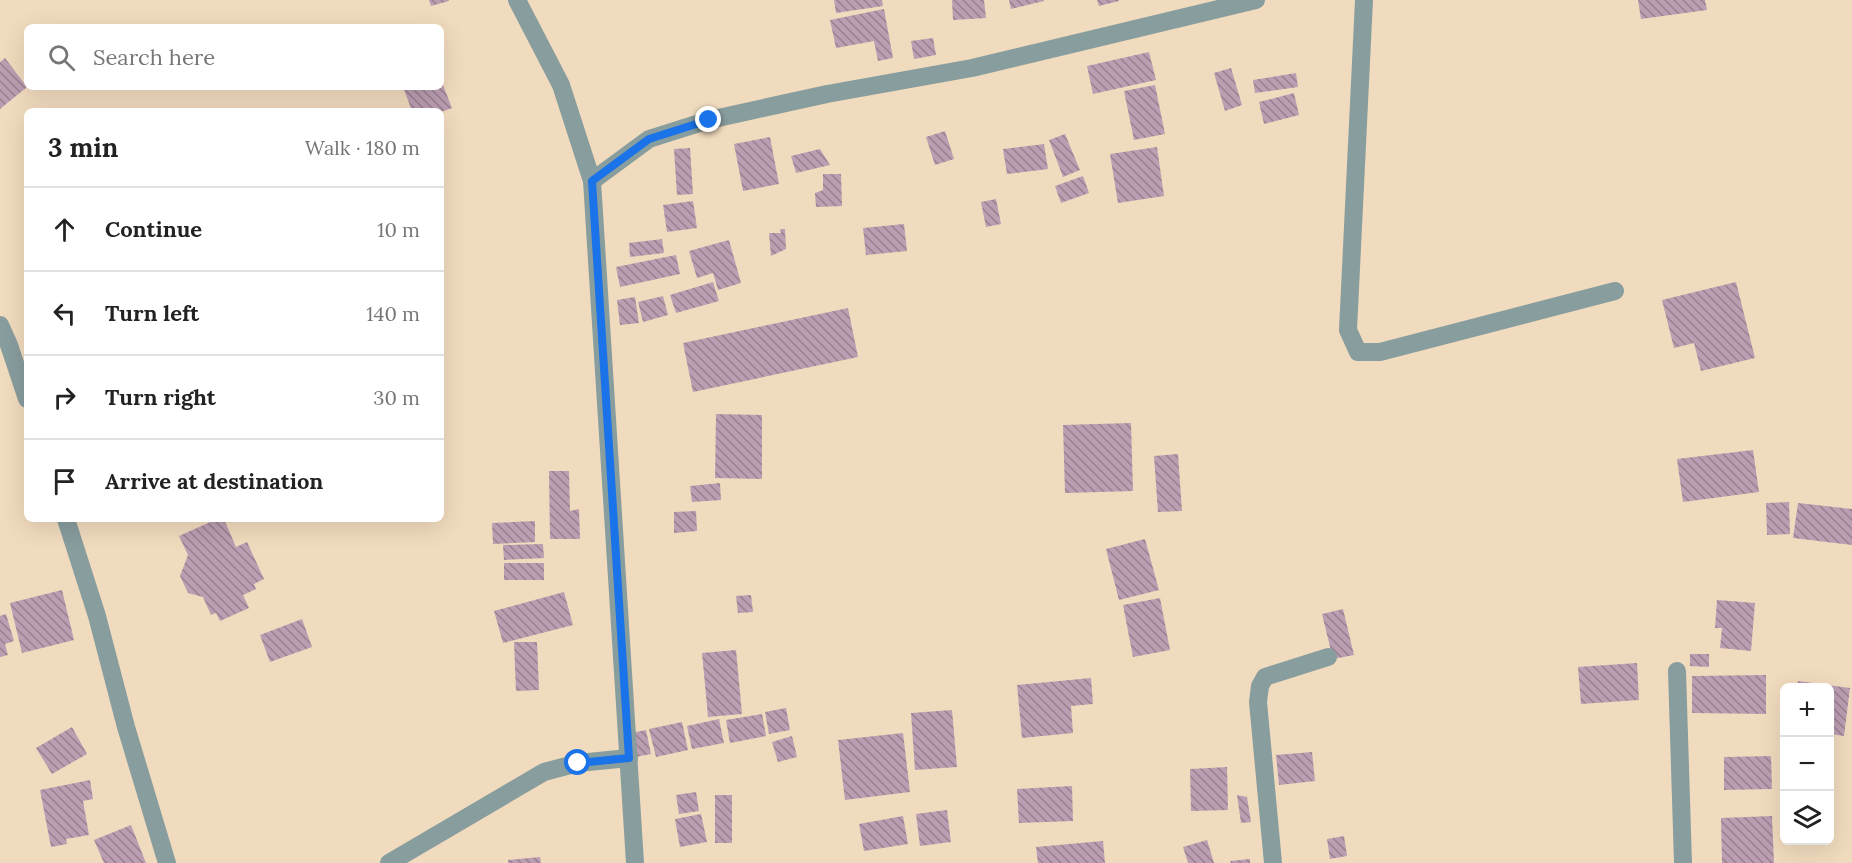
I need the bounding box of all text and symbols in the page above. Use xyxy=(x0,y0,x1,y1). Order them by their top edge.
search box xyxy=(24,24,444,90)
icon: search xyxy=(45,41,78,74)
text: Search here xyxy=(93,43,215,71)
route end xyxy=(695,106,721,132)
text: 3 min xyxy=(48,131,118,164)
text: Walk · 180 m xyxy=(305,135,420,160)
icon: ahead xyxy=(48,213,81,246)
text: Continue xyxy=(105,215,202,243)
text: 10 m xyxy=(377,217,420,242)
icon: left xyxy=(48,297,81,330)
text: Turn left xyxy=(105,299,199,327)
text: 140 m xyxy=(366,301,420,326)
icon: right xyxy=(48,381,81,414)
text: Turn right xyxy=(105,383,216,411)
text: 30 m xyxy=(373,385,420,410)
icon: arrive xyxy=(48,465,81,498)
text: Arrive at destination xyxy=(105,467,323,495)
map controls xyxy=(1780,683,1834,845)
button: + xyxy=(1780,683,1834,737)
button: − xyxy=(1780,737,1834,791)
route start xyxy=(564,749,590,775)
button: layers xyxy=(1780,791,1834,845)

